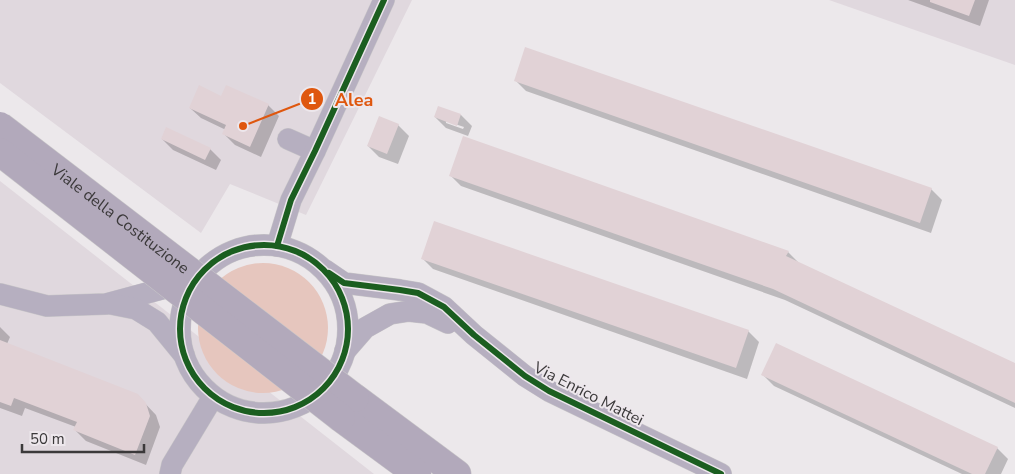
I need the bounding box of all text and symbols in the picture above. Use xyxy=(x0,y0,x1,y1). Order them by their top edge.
callout: Alea xyxy=(299,83,383,116)
text: Alea xyxy=(335,88,373,112)
text: 1 xyxy=(307,89,317,109)
street label: Viale della Costituzione xyxy=(46,159,194,279)
street label: Via Enrico Mattei xyxy=(529,356,647,431)
scale bar xyxy=(22,422,145,454)
text: 50 m xyxy=(30,429,65,449)

